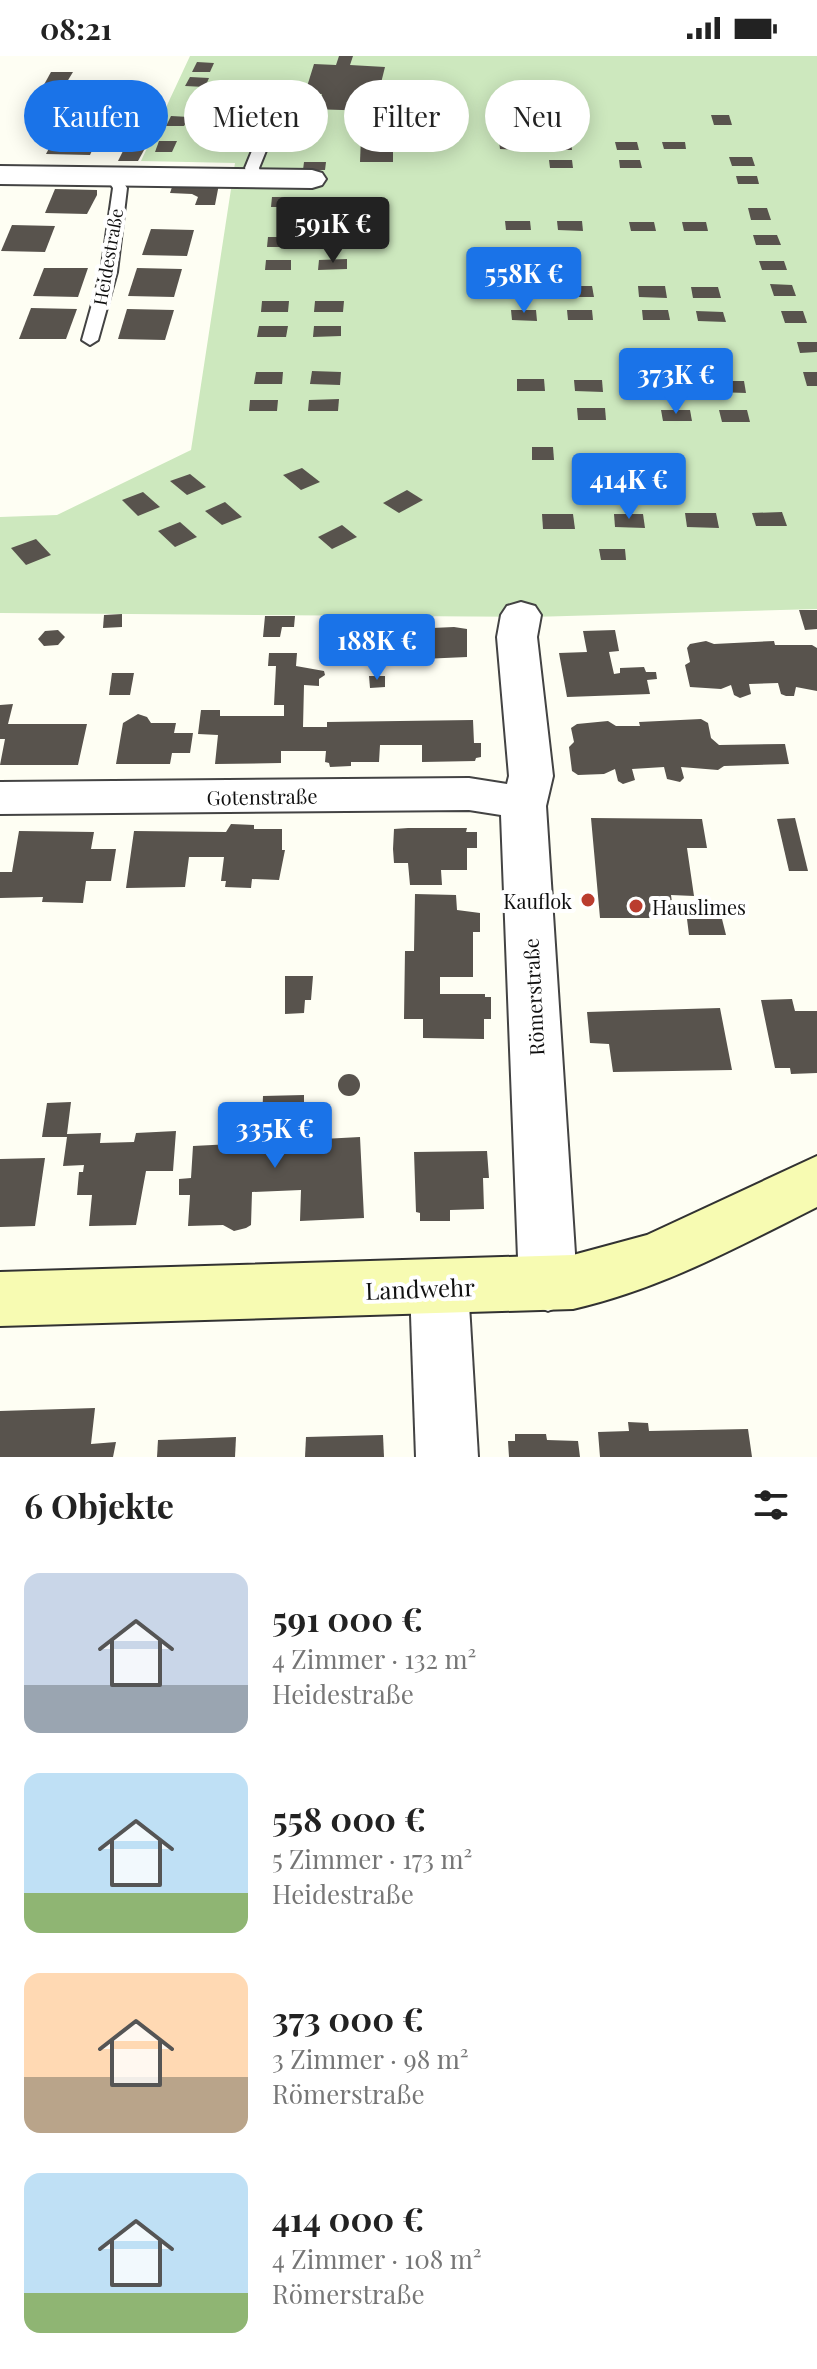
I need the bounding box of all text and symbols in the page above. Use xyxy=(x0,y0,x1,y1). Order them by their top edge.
text: 08:21 xyxy=(40,8,112,48)
chip: Kaufen xyxy=(24,80,168,152)
chip: Mieten xyxy=(184,80,328,152)
chip: Filter xyxy=(344,80,469,152)
chip: Neu xyxy=(485,80,590,152)
pin: 591K € xyxy=(268,197,398,265)
text: 591K € xyxy=(294,205,372,240)
street label: Heidestraße xyxy=(88,207,128,307)
pin: 558K € xyxy=(459,247,589,315)
text: 558K € xyxy=(484,255,564,290)
pin: 373K € xyxy=(611,348,741,416)
text: 373K € xyxy=(637,356,715,391)
pin: 414K € xyxy=(564,453,694,521)
text: 414K € xyxy=(590,461,668,496)
pin: 188K € xyxy=(312,614,442,682)
text: 188K € xyxy=(337,622,417,657)
street label: Gotenstraße xyxy=(206,782,318,810)
place label: Kauflok xyxy=(503,887,572,914)
marker: Kauflok xyxy=(579,891,597,909)
place label: Hauslimes xyxy=(652,893,746,920)
marker: Hauslimes xyxy=(627,897,645,915)
street label: Römerstraße xyxy=(516,938,550,1056)
pin: 335K € xyxy=(210,1102,340,1170)
text: 335K € xyxy=(236,1110,314,1145)
street label: Landwehr xyxy=(365,1270,476,1306)
text: 6 Objekte xyxy=(24,1482,174,1528)
icon: filters xyxy=(749,1483,793,1527)
text: 591 000 € xyxy=(272,1595,423,1641)
icon: home xyxy=(88,1605,184,1701)
text: 4 Zimmer · 132 m² xyxy=(272,1641,476,1676)
text: Heidestraße xyxy=(272,1676,414,1711)
text: 558 000 € xyxy=(272,1795,426,1841)
icon: home xyxy=(88,1805,184,1901)
text: 5 Zimmer · 173 m² xyxy=(272,1841,472,1876)
text: Heidestraße xyxy=(272,1876,414,1911)
text: 373 000 € xyxy=(272,1995,424,2041)
icon: home xyxy=(88,2005,184,2101)
text: 3 Zimmer · 98 m² xyxy=(272,2041,469,2076)
text: Römerstraße xyxy=(272,2076,425,2111)
text: 414 000 € xyxy=(272,2195,424,2241)
icon: home xyxy=(88,2205,184,2301)
text: 4 Zimmer · 108 m² xyxy=(272,2241,482,2276)
text: Römerstraße xyxy=(272,2276,425,2311)

